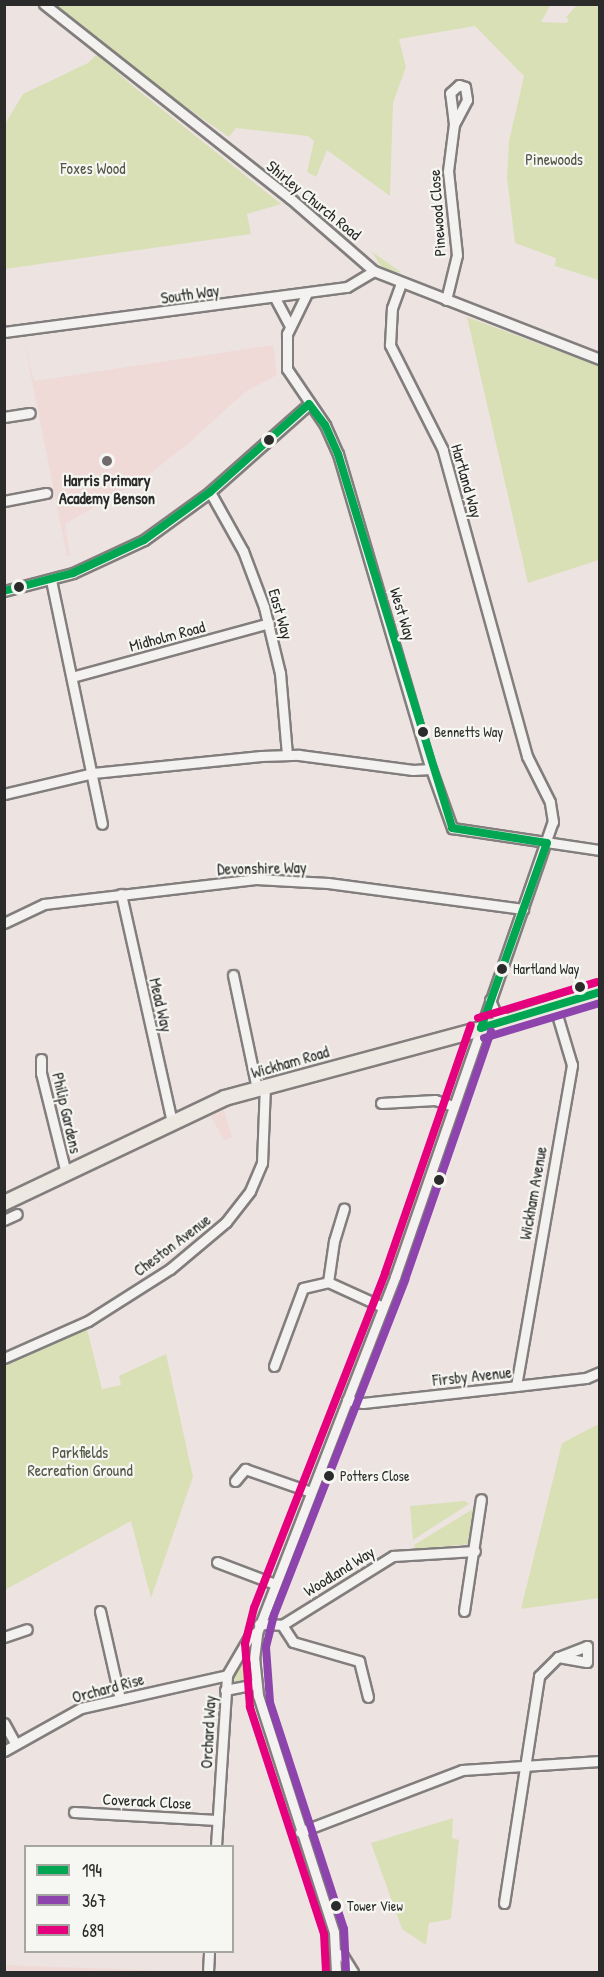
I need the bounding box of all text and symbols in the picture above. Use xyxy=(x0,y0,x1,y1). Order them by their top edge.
park label: Pinewoods xyxy=(525,149,583,169)
street label: Shirley Church Road xyxy=(263,156,365,244)
park label: Foxes Wood xyxy=(61,158,125,178)
street label: Pinewood Close xyxy=(424,169,450,257)
street label: South Way xyxy=(159,280,221,308)
unlabelled marker xyxy=(263,434,275,446)
street label: Hartland Way xyxy=(447,442,487,520)
marker: Harris Primary Academy Benson xyxy=(100,454,114,468)
place label: Harris Primary Academy Benson xyxy=(59,470,155,508)
unlabelled marker xyxy=(13,581,25,593)
street label: West Way xyxy=(386,585,420,643)
street label: East Way xyxy=(265,587,297,641)
street label: Midholm Road xyxy=(127,617,207,655)
place label: Bennetts Way xyxy=(434,724,503,740)
marker: Bennetts Way xyxy=(417,726,429,738)
street label: Devonshire Way xyxy=(217,858,307,878)
place label: Hartland Way xyxy=(513,961,579,977)
marker: Hartland Way xyxy=(496,963,508,975)
street label: Mead Way xyxy=(145,976,177,1034)
unlabelled marker xyxy=(574,981,586,993)
street label: Wickham Road xyxy=(249,1042,331,1082)
street label: Philip Gardens xyxy=(48,1071,86,1155)
street label: Wickham Avenue xyxy=(515,1145,551,1241)
unlabelled marker xyxy=(433,1174,445,1186)
street label: Cheston Avenue xyxy=(130,1210,214,1280)
street label: Firsby Avenue xyxy=(431,1362,513,1390)
park label: Parkfields Recreation Ground xyxy=(27,1442,133,1480)
place label: Potters Close xyxy=(340,1468,410,1484)
marker: Potters Close xyxy=(323,1470,335,1482)
street label: Woodland Way xyxy=(300,1542,378,1600)
street label: Orchard Rise xyxy=(70,1669,146,1707)
street label: Orchard Way xyxy=(196,1695,220,1769)
street label: Coverack Close xyxy=(102,1789,192,1813)
legend xyxy=(24,1845,234,1953)
text: 194 xyxy=(82,1858,102,1883)
text: 367 xyxy=(82,1888,106,1913)
place label: Tower View xyxy=(347,1898,403,1914)
marker: Tower View xyxy=(330,1900,342,1912)
text: 689 xyxy=(82,1918,104,1943)

